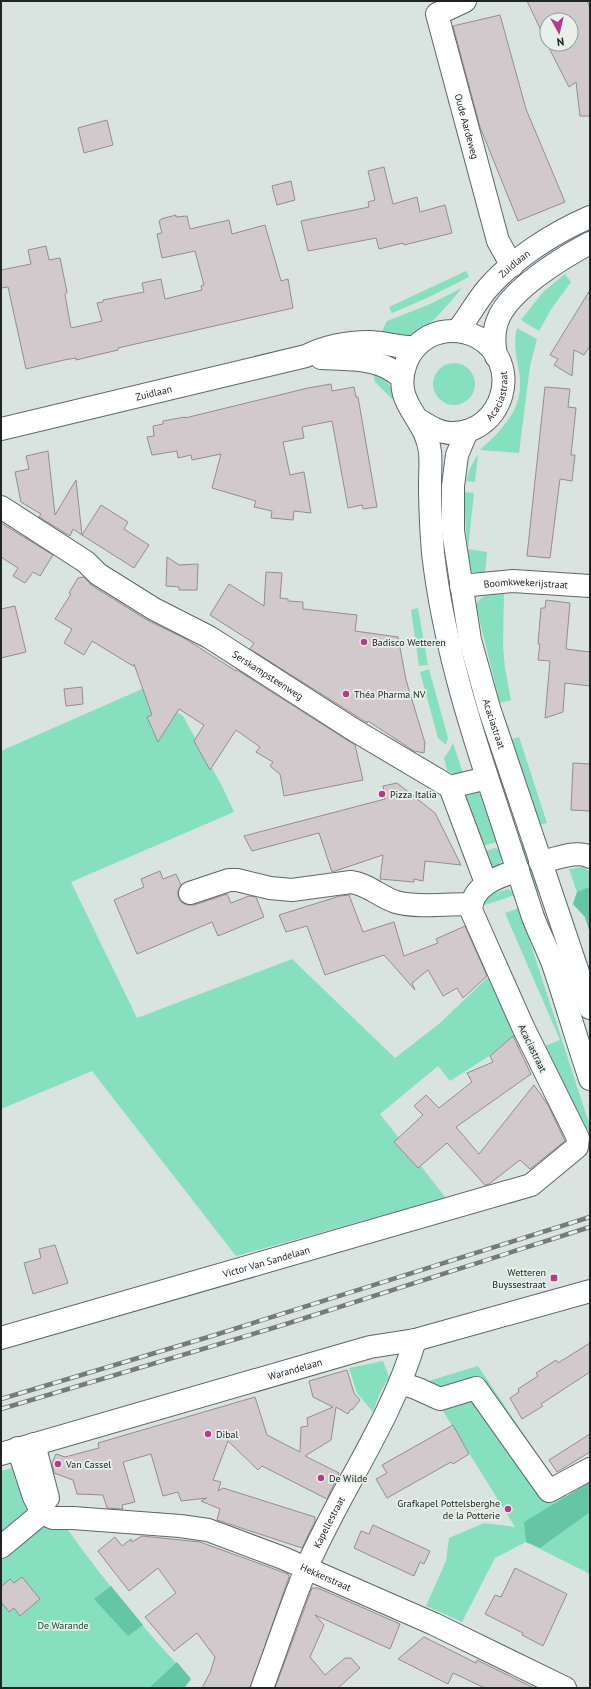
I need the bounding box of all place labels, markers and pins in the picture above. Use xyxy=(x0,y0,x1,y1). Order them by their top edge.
place label: Badisco Wetteren xyxy=(372,636,446,649)
marker: Badisco Wetteren xyxy=(359,637,369,647)
place label: Théa Pharma NV xyxy=(354,688,426,701)
marker: Théa Pharma NV xyxy=(341,689,351,699)
place label: Pizza Italia xyxy=(390,788,437,801)
marker: Pizza Italia xyxy=(377,789,387,799)
place label: Wetteren Buyssestraat xyxy=(492,1266,547,1291)
marker: Wetteren Buyssestraat xyxy=(549,1273,559,1283)
place label: Dibal xyxy=(216,1428,239,1441)
marker: Dibal xyxy=(203,1429,213,1439)
place label: Van Cassel xyxy=(65,1458,111,1471)
marker: Van Cassel xyxy=(53,1459,63,1469)
place label: De Wilde xyxy=(329,1472,367,1485)
marker: De Wilde xyxy=(316,1473,326,1483)
place label: Grafkapel Pottelsberghe de la Potterie xyxy=(397,1497,500,1522)
marker: Grafkapel Pottelsberghe de la Potterie xyxy=(503,1504,513,1514)

